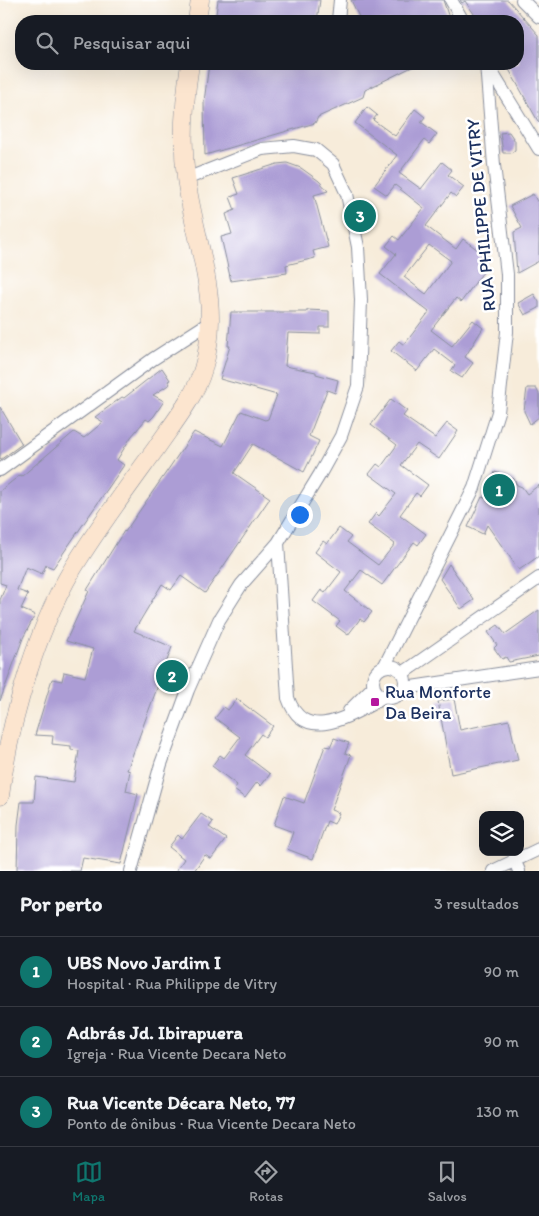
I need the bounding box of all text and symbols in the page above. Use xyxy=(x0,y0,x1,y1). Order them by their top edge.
search box xyxy=(15,15,524,70)
icon: search xyxy=(33,29,61,57)
text: Pesquisar aqui xyxy=(73,31,190,54)
street label: RUA PHILIPPE DE VITRY xyxy=(462,117,500,312)
pin: 3 xyxy=(344,197,376,235)
pin: 1 xyxy=(483,471,515,509)
your location xyxy=(287,502,313,528)
pin: 2 xyxy=(156,657,188,695)
place label: Rua Monforte Da Beira xyxy=(385,681,491,724)
marker: Rua Monforte Da Beira xyxy=(369,696,381,708)
map controls xyxy=(479,811,524,856)
button: layers xyxy=(479,811,524,856)
text: Por perto xyxy=(20,891,102,916)
text: 3 resultados xyxy=(434,894,519,913)
text: UBS Novo Jardim I xyxy=(67,951,221,974)
text: 1 xyxy=(32,962,40,981)
text: 90 m xyxy=(484,962,519,981)
text: Hospital · Rua Philippe de Vitry xyxy=(67,974,277,993)
text: Adbrás Jd. Ibirapuera xyxy=(67,1021,243,1044)
text: 2 xyxy=(32,1032,40,1051)
text: 90 m xyxy=(484,1032,519,1051)
text: Igreja · Rua Vicente Decara Neto xyxy=(67,1044,286,1063)
text: Rua Vicente Décara Neto, 77 xyxy=(67,1091,295,1114)
text: 3 xyxy=(32,1102,40,1121)
text: 130 m xyxy=(476,1102,519,1121)
text: Ponto de ônibus · Rua Vicente Decara Neto xyxy=(67,1114,356,1133)
tab: Mapa xyxy=(72,1158,105,1205)
tab: Rotas xyxy=(249,1158,283,1205)
tab: Salvos xyxy=(428,1158,467,1205)

